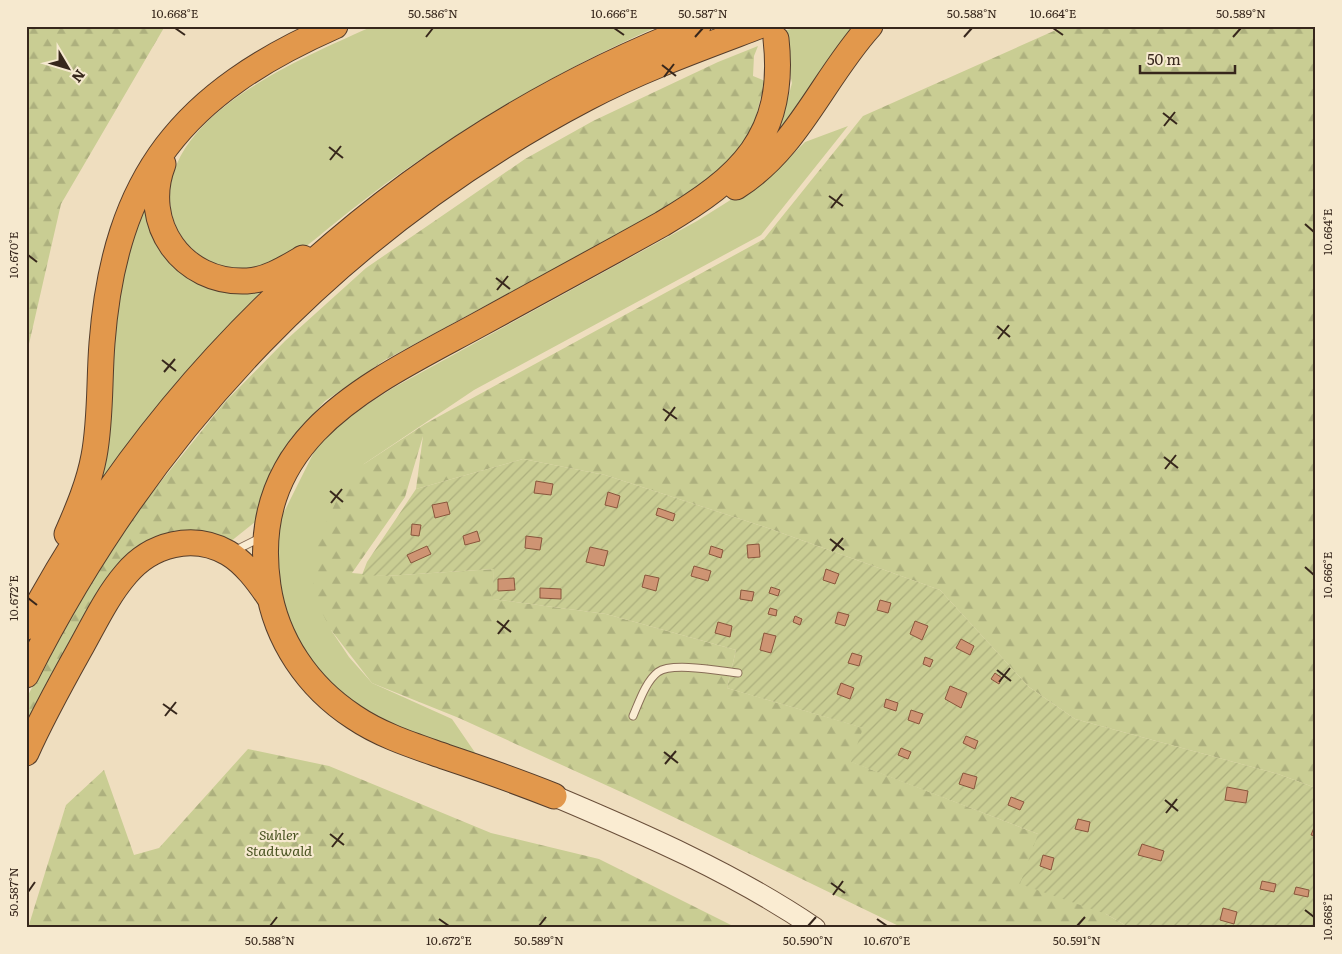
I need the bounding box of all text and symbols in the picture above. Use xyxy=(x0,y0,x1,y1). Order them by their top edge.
text: 10.668°E xyxy=(152,4,199,22)
text: 50.586°N xyxy=(408,4,458,22)
text: 10.666°E xyxy=(591,4,638,22)
text: 50.587°N xyxy=(678,4,728,22)
text: 50.588°N xyxy=(947,4,997,22)
text: 10.664°E xyxy=(1030,4,1077,22)
text: 50.589°N xyxy=(1216,4,1266,22)
north arrow xyxy=(42,42,92,92)
scale bar xyxy=(1140,42,1234,74)
text: 50 m xyxy=(1147,47,1181,70)
text: N xyxy=(67,66,91,88)
text: 10.664°E xyxy=(1318,208,1336,255)
text: 10.670°E xyxy=(4,231,22,278)
text: 10.666°E xyxy=(1318,551,1336,598)
text: 10.672°E xyxy=(4,575,22,621)
park label: Suhler Stadtwald xyxy=(246,824,312,860)
text: 50.587°N xyxy=(4,867,22,917)
text: 10.668°E xyxy=(1318,893,1336,940)
text: 50.588°N xyxy=(245,931,295,949)
text: 10.672°E xyxy=(426,931,472,949)
text: 50.589°N xyxy=(514,931,564,949)
text: 50.590°N xyxy=(783,931,833,949)
text: 10.670°E xyxy=(864,931,911,949)
text: 50.591°N xyxy=(1053,931,1101,949)

